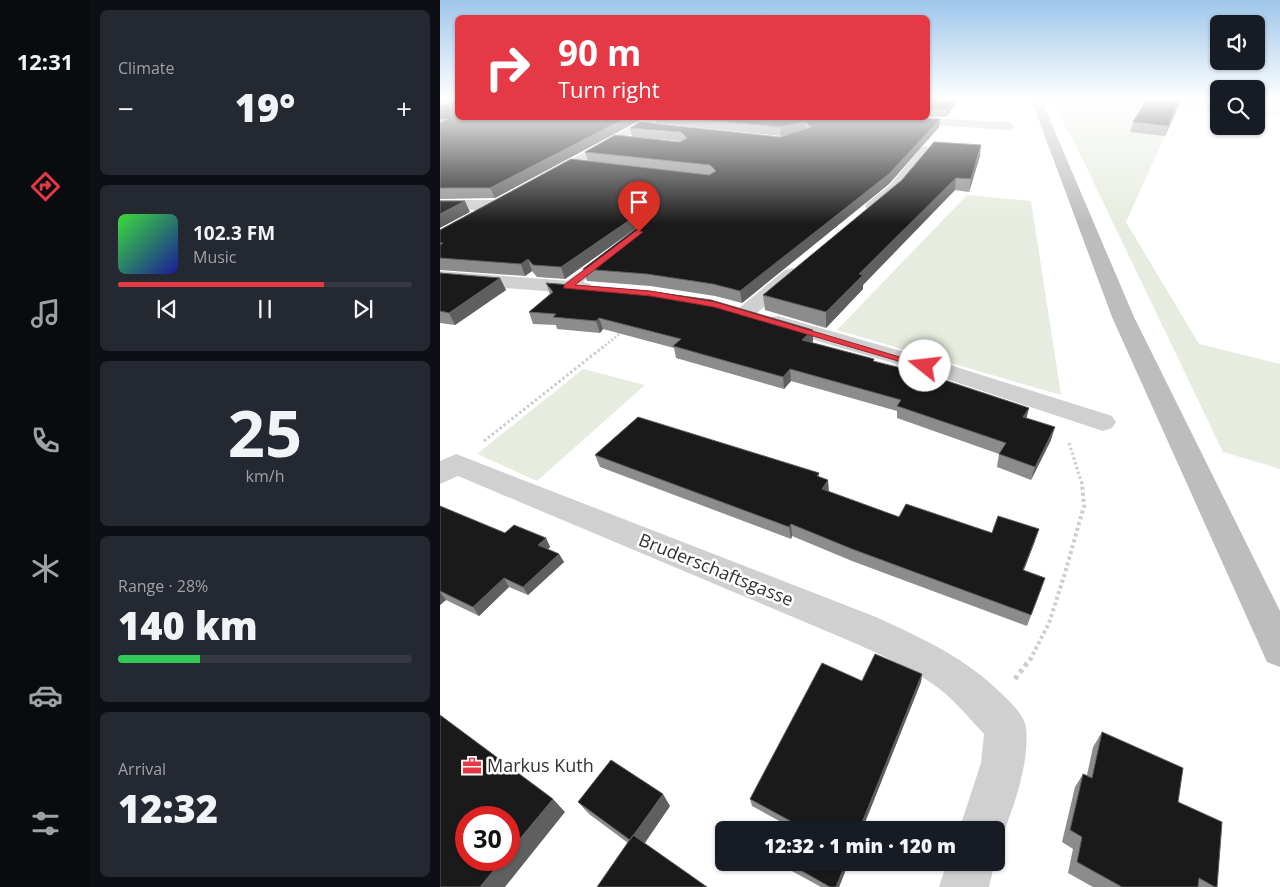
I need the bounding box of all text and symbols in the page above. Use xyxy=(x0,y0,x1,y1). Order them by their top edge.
map controls xyxy=(1210,15,1265,135)
button: sound xyxy=(1210,15,1265,70)
text: 90 m xyxy=(558,29,641,76)
icon: right xyxy=(475,35,540,100)
text: 12:31 xyxy=(17,46,73,76)
text: Climate xyxy=(118,57,175,79)
text: Turn right xyxy=(558,74,660,104)
button: search xyxy=(1210,80,1265,135)
text: 19° xyxy=(235,81,295,133)
text: − xyxy=(118,89,134,127)
text: + xyxy=(396,89,412,127)
icon: directions xyxy=(28,169,63,204)
pin xyxy=(618,181,660,232)
icon: arrive xyxy=(625,188,653,216)
text: 102.3 FM xyxy=(193,220,275,246)
text: Music xyxy=(193,246,237,268)
icon: previous xyxy=(153,295,181,323)
icon: pause xyxy=(251,295,279,323)
icon: next xyxy=(349,295,377,323)
icon: music xyxy=(28,296,63,331)
position arrow xyxy=(898,339,950,391)
text: 25 xyxy=(228,388,302,476)
icon: phone xyxy=(28,423,63,458)
text: km/h xyxy=(246,465,284,487)
street label: Bruderschaftsgasse xyxy=(635,527,797,611)
icon: climate xyxy=(28,551,63,586)
text: Range · 28% xyxy=(118,575,208,597)
text: 140 km xyxy=(118,599,258,651)
icon: car xyxy=(28,678,63,713)
place label: Markus Kuth xyxy=(487,753,594,777)
office icon: Markus Kuth xyxy=(461,755,483,777)
text: Arrival xyxy=(118,758,166,780)
text: 12:32 xyxy=(118,782,218,834)
icon: filters xyxy=(28,806,63,841)
speed limit sign: 30 xyxy=(455,806,520,871)
text: 12:32 · 1 min · 120 m xyxy=(764,833,956,859)

